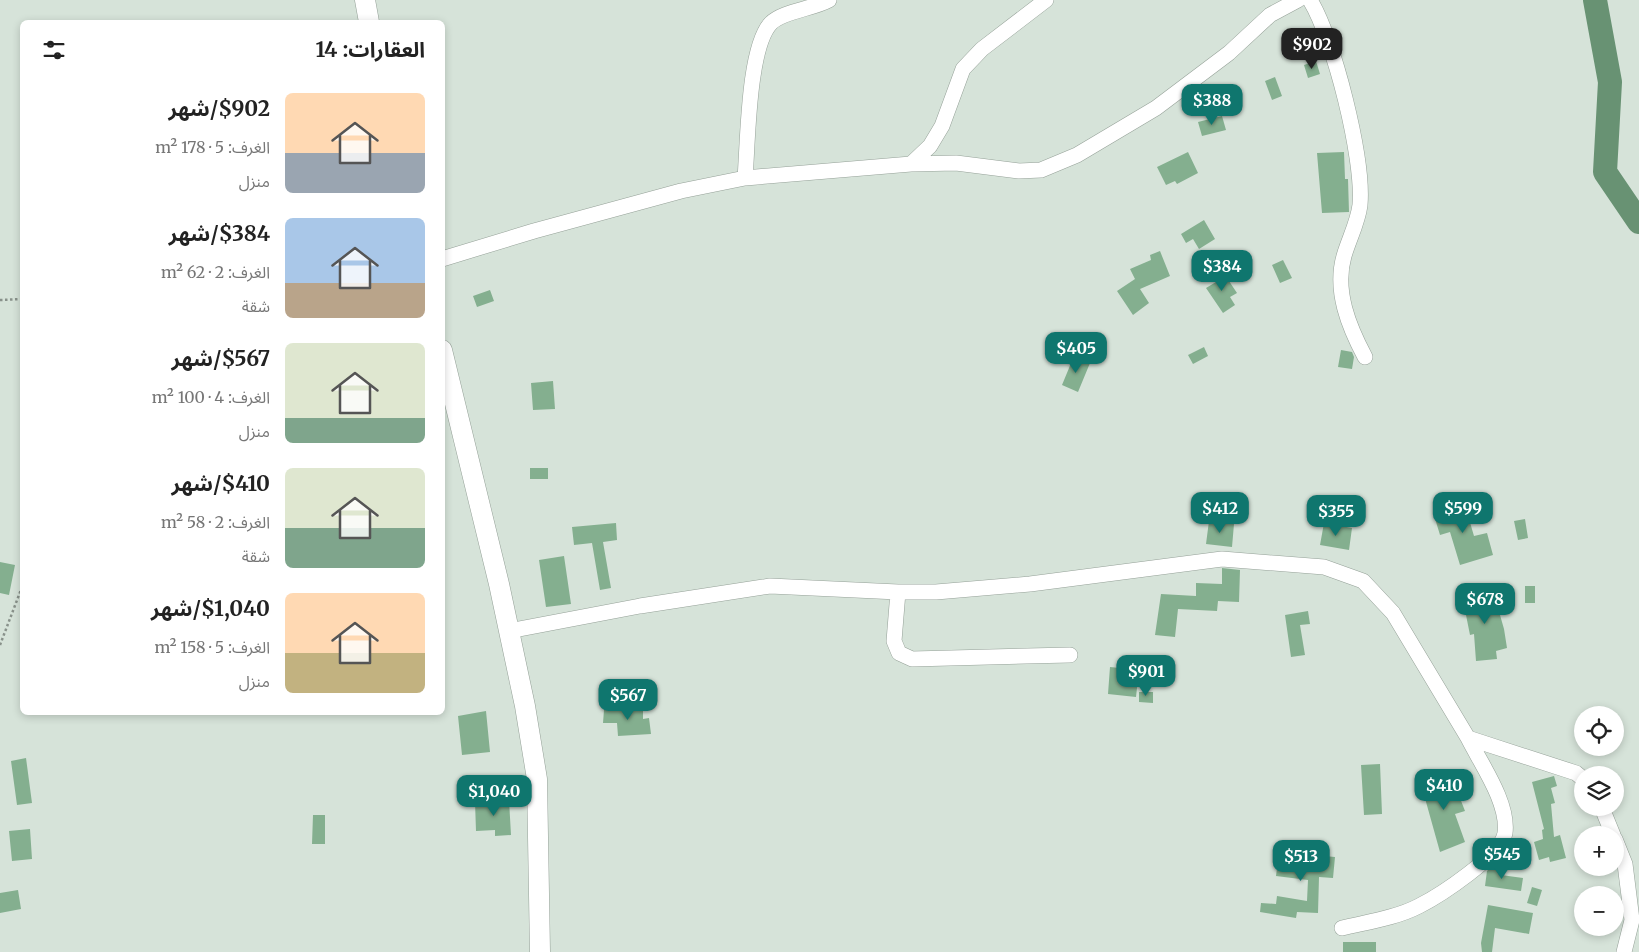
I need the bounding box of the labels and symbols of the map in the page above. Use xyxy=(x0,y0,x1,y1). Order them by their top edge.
pin: $902 xyxy=(1282,28,1342,70)
pin: $388 xyxy=(1182,84,1242,126)
pin: $384 xyxy=(1192,250,1252,292)
pin: $405 xyxy=(1046,332,1106,374)
pin: $412 xyxy=(1190,492,1250,534)
pin: $599 xyxy=(1433,492,1493,534)
pin: $355 xyxy=(1306,494,1366,537)
pin: $678 xyxy=(1455,582,1515,625)
pin: $901 xyxy=(1116,654,1176,697)
pin: $567 xyxy=(598,678,658,721)
pin: $410 xyxy=(1414,768,1474,811)
pin: $1,040 xyxy=(453,774,535,817)
pin: $545 xyxy=(1472,838,1532,880)
pin: $513 xyxy=(1271,840,1331,882)

